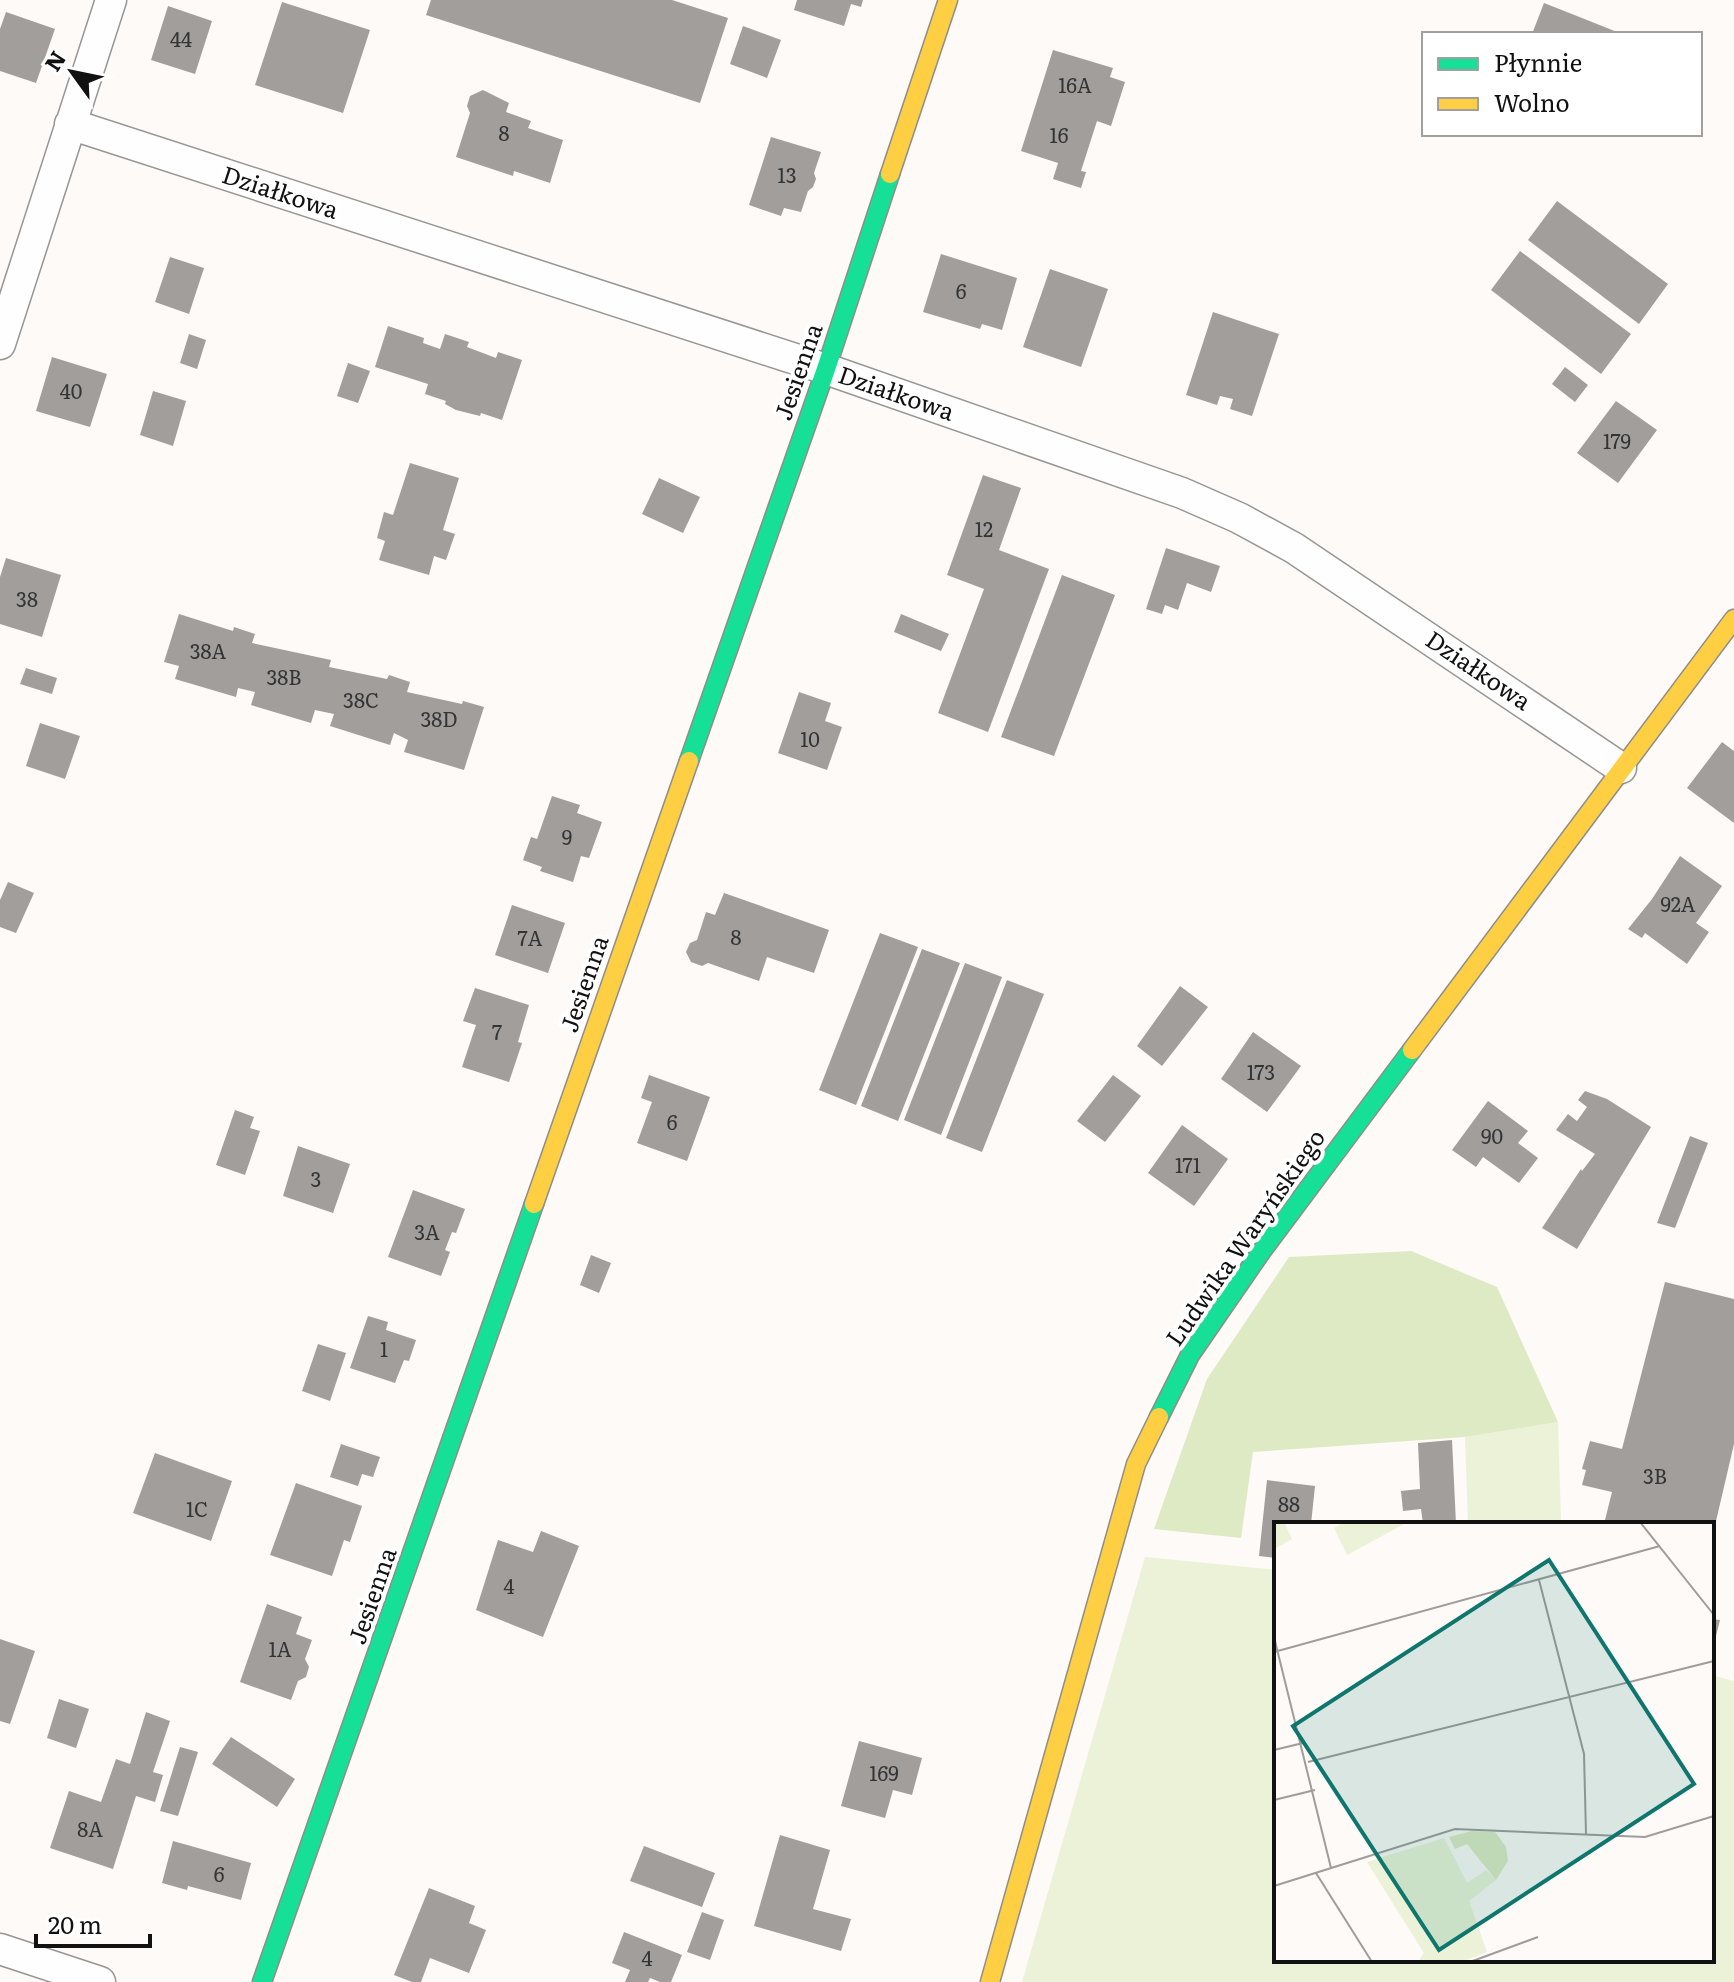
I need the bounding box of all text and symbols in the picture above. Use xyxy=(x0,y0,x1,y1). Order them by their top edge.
house number: 44 xyxy=(170,23,192,53)
north arrow xyxy=(32,32,112,112)
legend xyxy=(1422,32,1702,136)
text: N xyxy=(35,44,73,77)
text: Płynnie xyxy=(1494,44,1582,79)
house number: 16A xyxy=(1058,69,1092,99)
text: Wolno xyxy=(1494,84,1569,119)
house number: 8 xyxy=(498,117,510,147)
house number: 16 xyxy=(1050,119,1069,149)
street label: Działkowa xyxy=(218,155,344,226)
house number: 13 xyxy=(778,159,796,189)
house number: 6 xyxy=(956,275,967,305)
street label: Jesienna xyxy=(764,318,829,424)
street label: Działkowa xyxy=(834,355,960,428)
house number: 40 xyxy=(60,375,82,405)
house number: 179 xyxy=(1603,425,1631,455)
house number: 12 xyxy=(975,513,993,543)
house number: 38 xyxy=(16,583,38,613)
street label: Działkowa xyxy=(1420,621,1539,717)
house number: 38A xyxy=(190,635,227,665)
house number: 38B xyxy=(266,661,302,691)
house number: 38C xyxy=(343,684,379,714)
house number: 38D xyxy=(420,703,458,733)
house number: 10 xyxy=(800,723,820,753)
house number: 9 xyxy=(562,821,572,851)
house number: 92A xyxy=(1661,888,1696,918)
house number: 8 xyxy=(730,921,742,951)
house number: 7A xyxy=(518,922,543,952)
street label: Jesienna xyxy=(550,930,615,1036)
house number: 7 xyxy=(492,1016,502,1046)
house number: 173 xyxy=(1247,1056,1275,1086)
house number: 6 xyxy=(667,1106,678,1136)
house number: 90 xyxy=(1481,1120,1503,1150)
street label: Ludwika Waryńskiego xyxy=(1156,1121,1332,1352)
house number: 171 xyxy=(1175,1149,1201,1179)
house number: 3 xyxy=(311,1163,321,1193)
house number: 3A xyxy=(414,1216,440,1246)
house number: 1 xyxy=(380,1333,388,1363)
house number: 3B xyxy=(1643,1460,1667,1490)
house number: 88 xyxy=(1278,1488,1300,1518)
house number: 1C xyxy=(186,1493,208,1523)
inset map xyxy=(1274,1522,1714,1962)
street label: Jesienna xyxy=(338,1542,403,1648)
house number: 4 xyxy=(503,1570,515,1600)
house number: 1A xyxy=(269,1633,292,1663)
house number: 169 xyxy=(869,1757,899,1787)
house number: 8A xyxy=(77,1813,103,1843)
house number: 6 xyxy=(214,1858,225,1888)
scale bar xyxy=(36,1898,150,1948)
text: 20 m xyxy=(48,1906,102,1941)
house number: 4 xyxy=(641,1942,653,1972)

